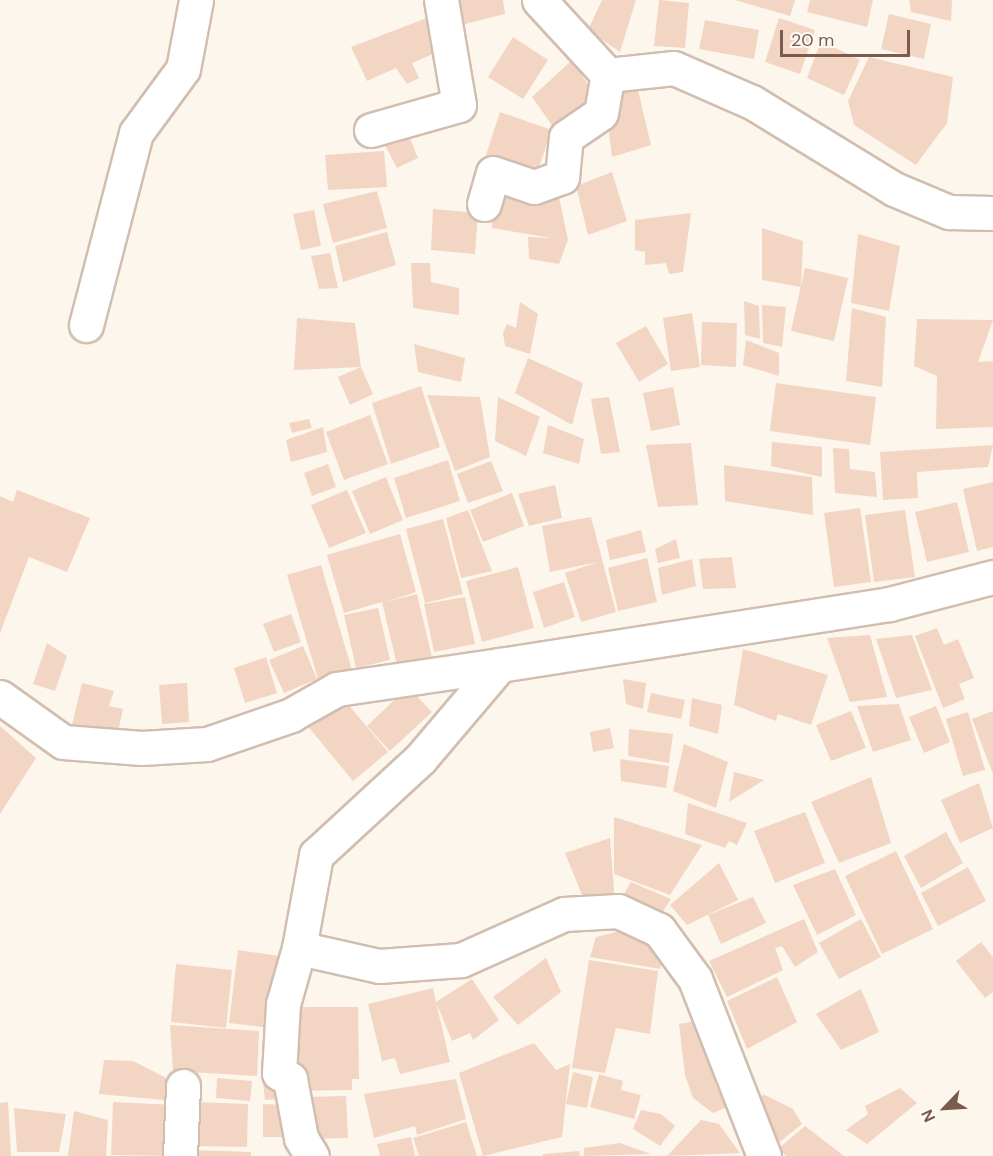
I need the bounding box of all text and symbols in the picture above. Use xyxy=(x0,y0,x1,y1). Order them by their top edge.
scale bar xyxy=(783,18,914,56)
text: 20 m xyxy=(791,28,834,52)
north arrow xyxy=(915,1078,975,1138)
text: N xyxy=(916,1106,940,1126)

